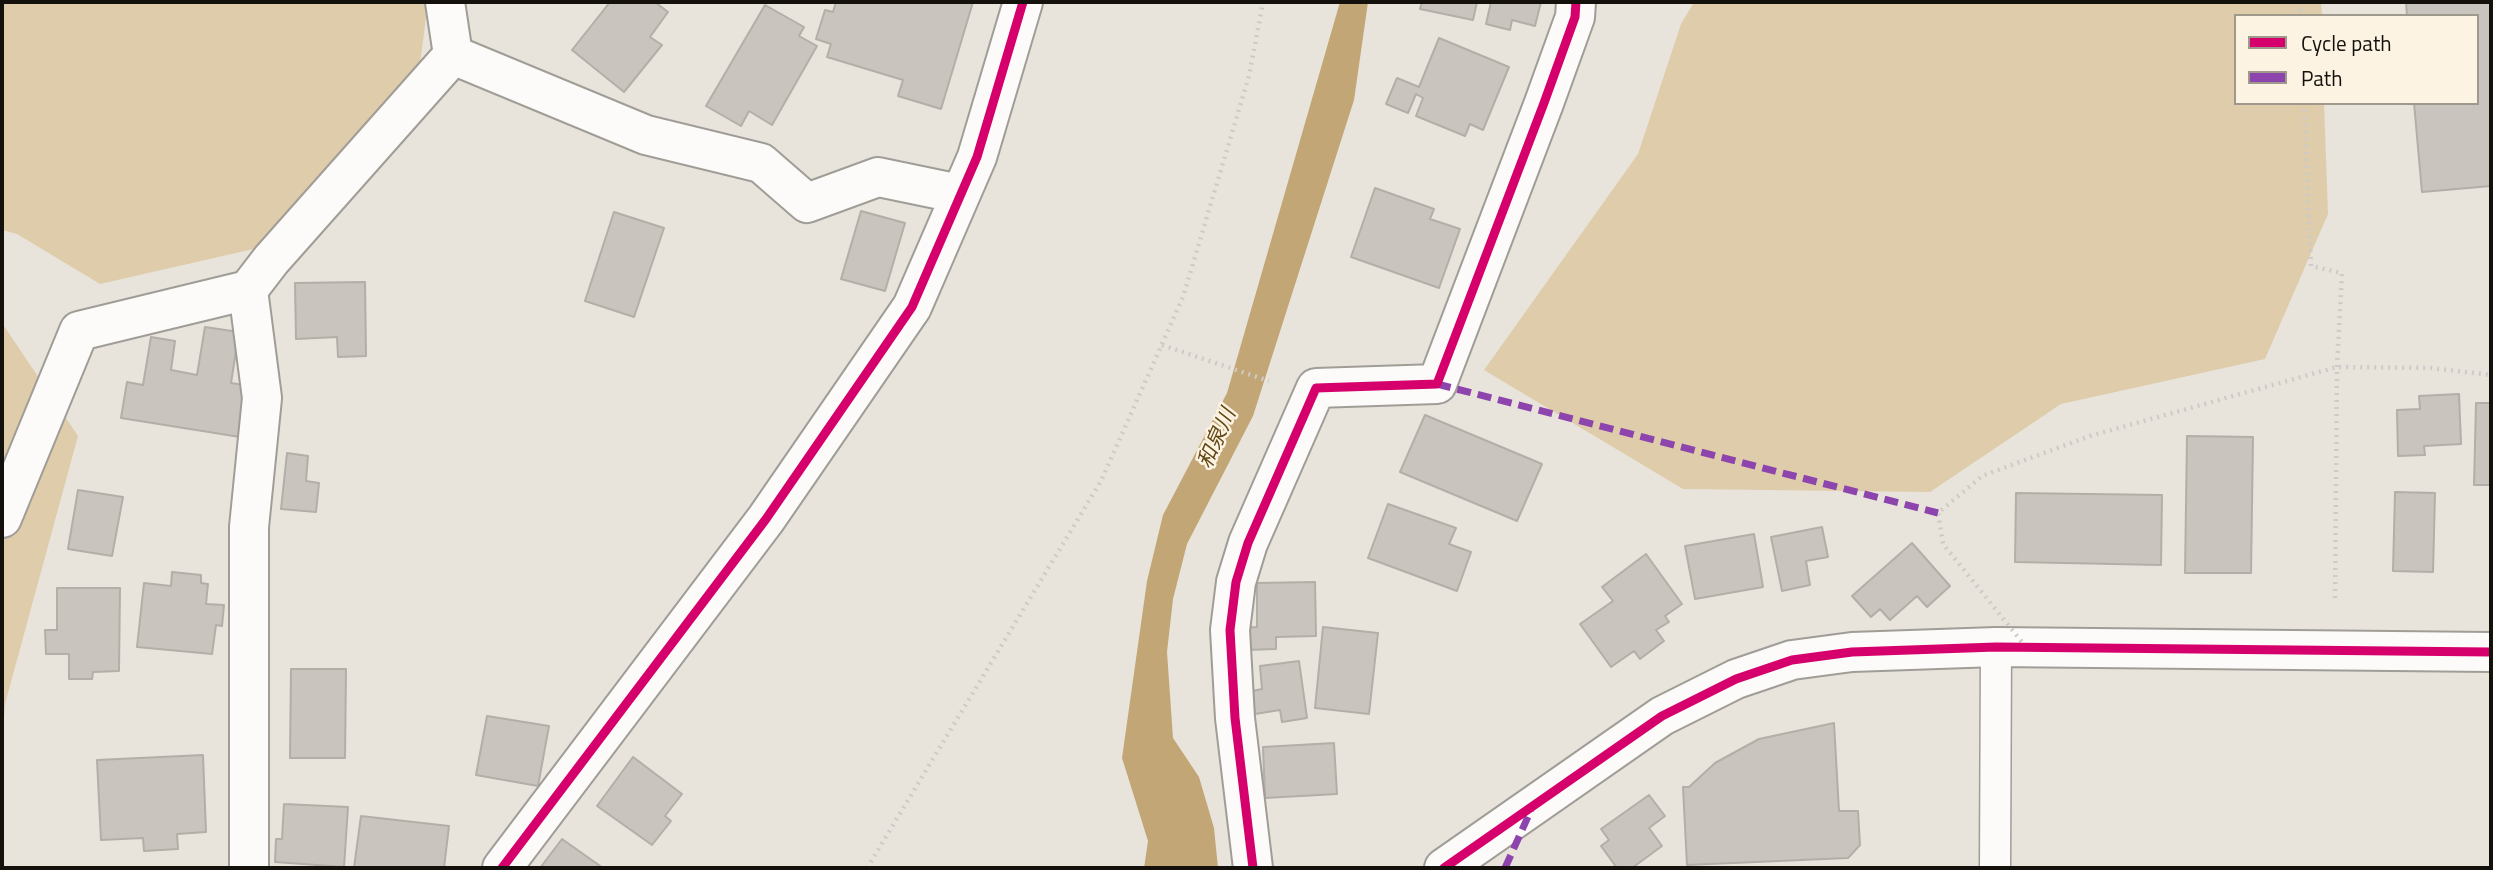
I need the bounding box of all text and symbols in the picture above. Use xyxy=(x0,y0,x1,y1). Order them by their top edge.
legend xyxy=(2234,14,2479,105)
text: Cycle path xyxy=(2301,27,2392,59)
text: Path xyxy=(2301,62,2343,94)
water label: 和泉川 xyxy=(1194,405,1242,473)

